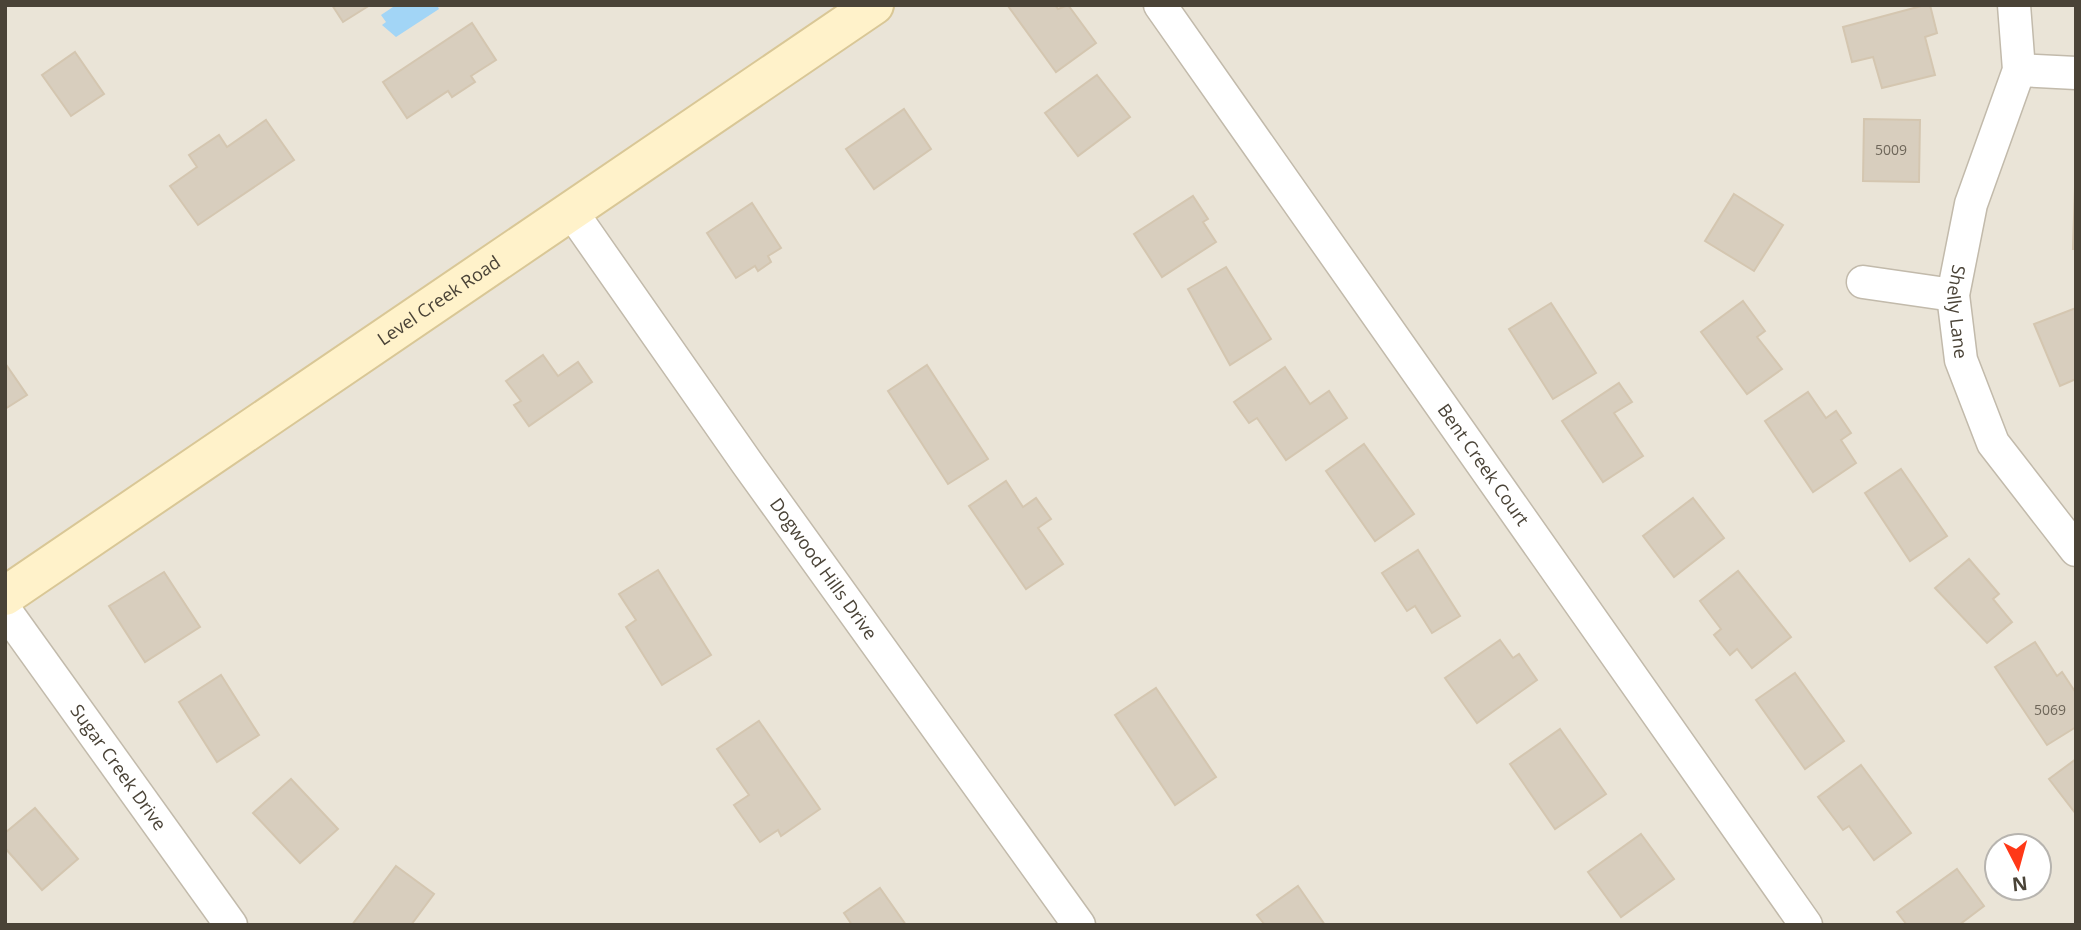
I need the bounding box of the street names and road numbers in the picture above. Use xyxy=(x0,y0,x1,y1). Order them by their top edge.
street label: Level Creek Road xyxy=(372,250,505,350)
street label: Shelly Lane xyxy=(1942,263,1974,360)
street label: Bent Creek Court xyxy=(1433,399,1535,530)
street label: Dogwood Hills Drive xyxy=(765,493,883,644)
street label: Sugar Creek Drive xyxy=(65,699,172,835)

